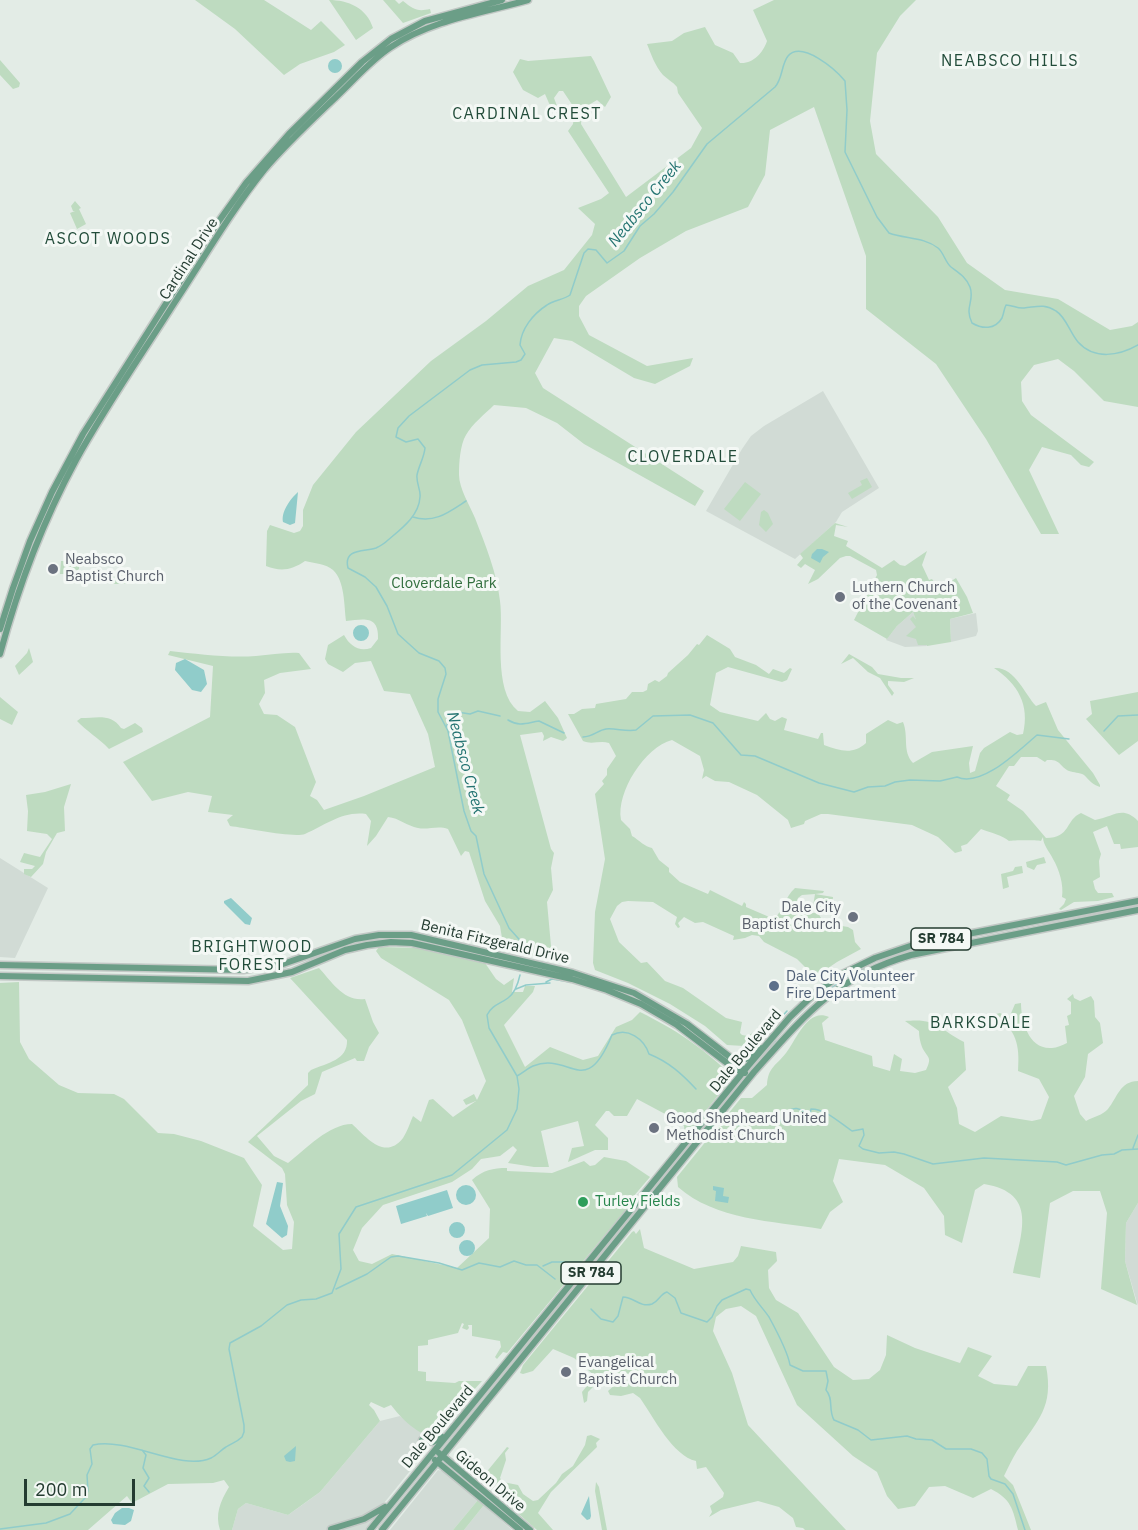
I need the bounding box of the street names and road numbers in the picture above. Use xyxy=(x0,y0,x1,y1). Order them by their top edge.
street label: Cardinal Drive xyxy=(156,215,222,303)
street label: Benita Fitzgerald Drive xyxy=(419,916,571,968)
road number: SR 784 xyxy=(911,928,971,950)
street label: Dale Boulevard xyxy=(706,1006,786,1096)
road number: SR 784 xyxy=(561,1262,621,1284)
street label: Dale Boulevard xyxy=(398,1382,478,1472)
street label: Gideon Drive xyxy=(451,1446,529,1516)

